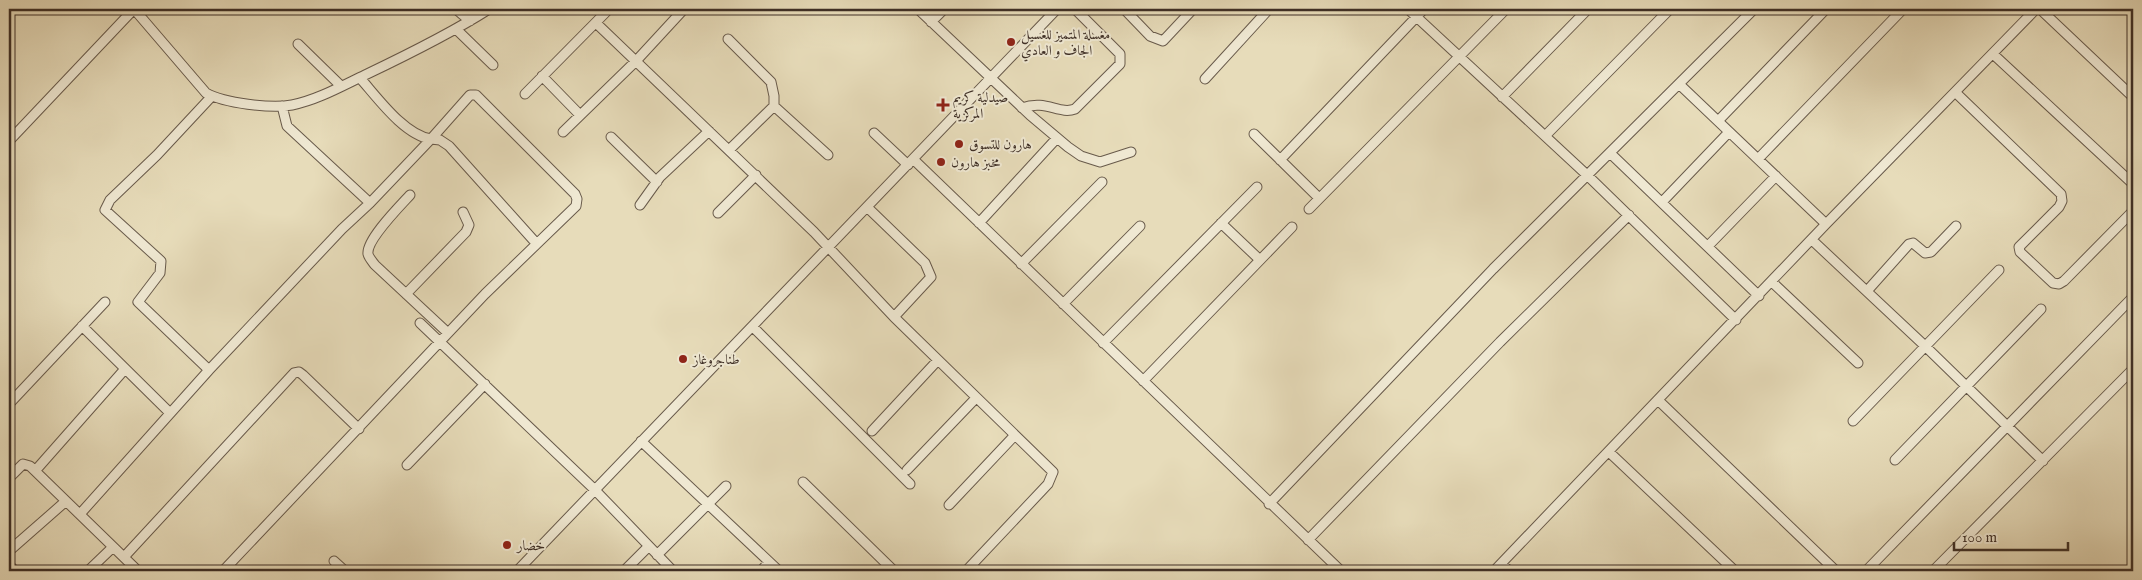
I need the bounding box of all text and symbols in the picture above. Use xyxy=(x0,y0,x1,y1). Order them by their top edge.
place label: مغسلة المتميز للغسيل الجاف و العادي xyxy=(1021,26,1110,62)
marker: مغسلة المتميز للغسيل الجاف و العادي xyxy=(1005,36,1017,48)
place label: صيدلية كريم المركزية xyxy=(953,89,1008,123)
marker: صيدلية كريم المركزية xyxy=(937,99,949,111)
place label: هارون للتسوق xyxy=(969,136,1032,154)
marker: هارون للتسوق xyxy=(953,138,965,150)
place label: مخبز هارون xyxy=(951,154,1001,172)
marker: مخبز هارون xyxy=(935,156,947,168)
place label: طناجروغاز xyxy=(691,351,740,369)
marker: طناجروغاز xyxy=(677,353,689,365)
scale bar xyxy=(1954,520,2068,552)
text: 100 m xyxy=(1962,528,1998,547)
place label: خضار xyxy=(515,537,545,555)
marker: خضار xyxy=(501,539,513,551)

